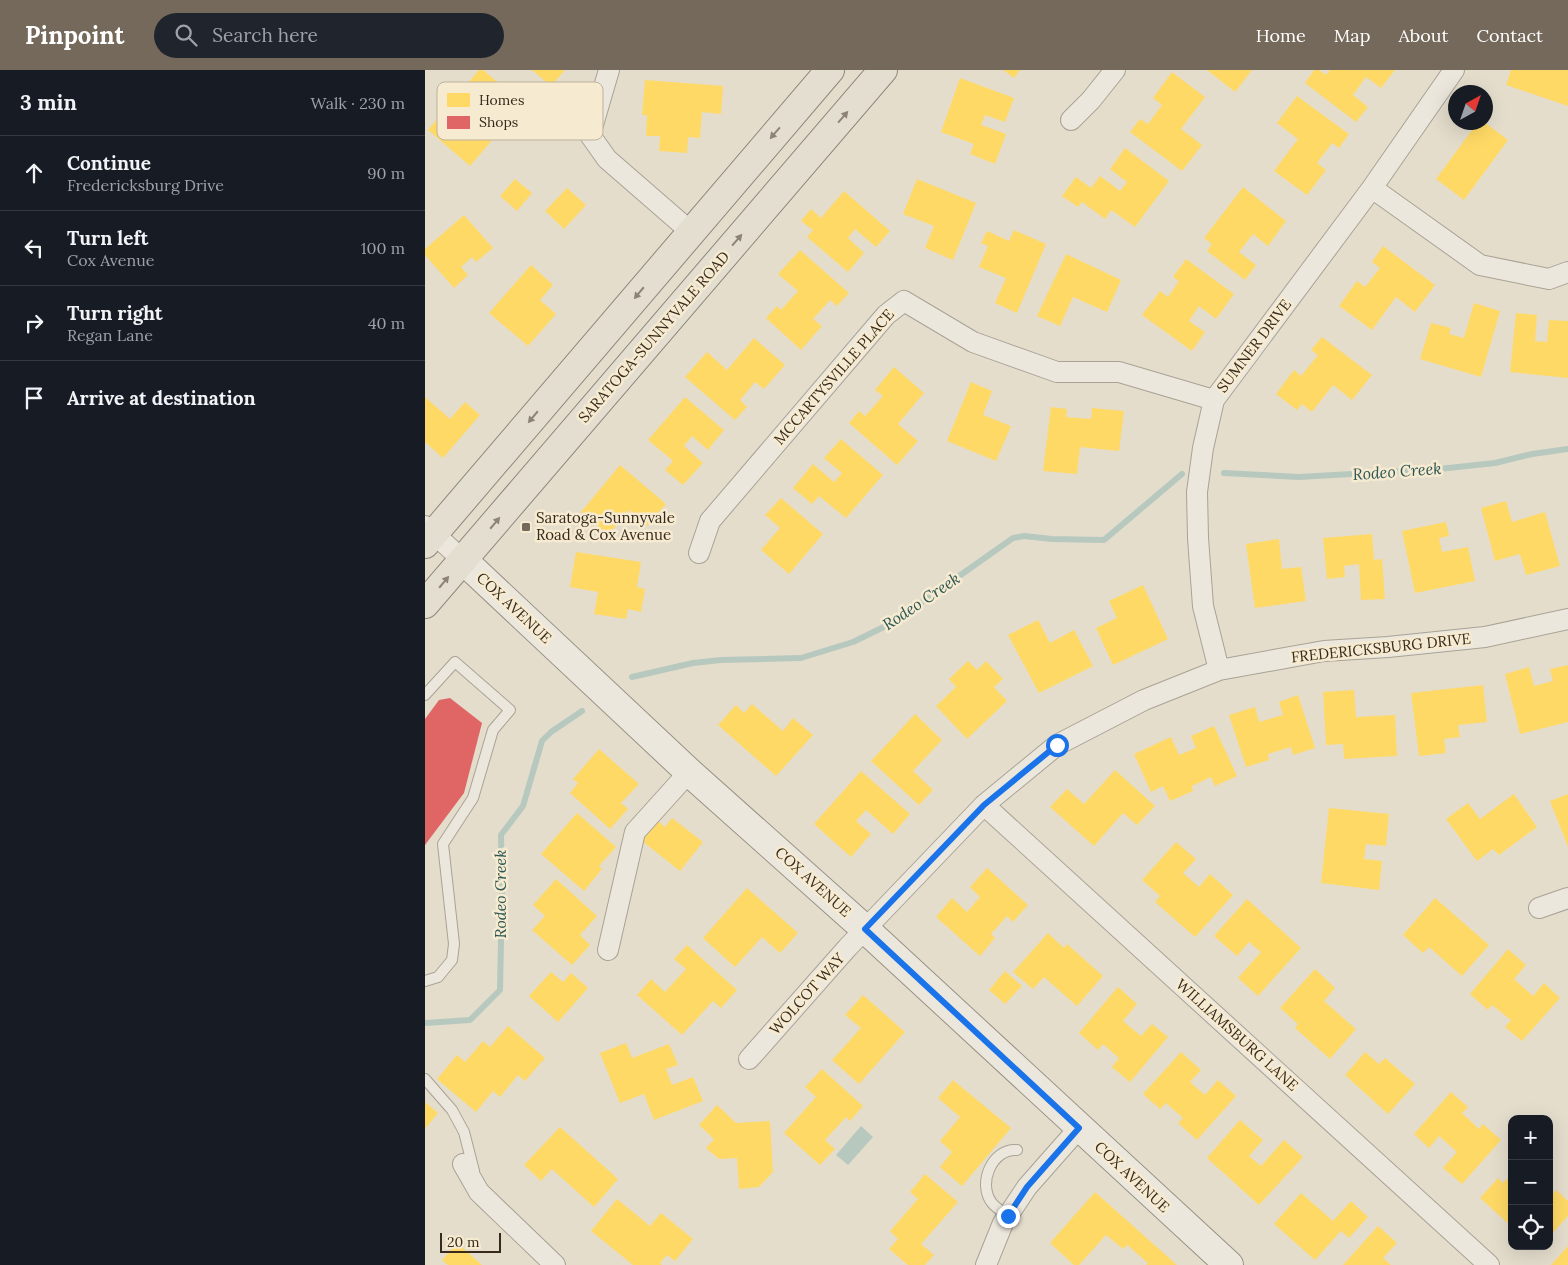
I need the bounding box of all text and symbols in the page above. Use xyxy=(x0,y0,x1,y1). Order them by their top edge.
search box xyxy=(154,13,504,58)
text: Pinpoint xyxy=(25,20,124,51)
icon: search xyxy=(172,21,200,49)
text: Search here xyxy=(212,23,318,47)
text: Home xyxy=(1256,24,1306,47)
text: Map xyxy=(1334,24,1370,47)
text: About xyxy=(1398,24,1448,47)
text: Contact xyxy=(1476,24,1543,47)
legend xyxy=(437,82,603,140)
north arrow xyxy=(1448,85,1493,130)
text: 3 min xyxy=(20,89,77,116)
text: Homes xyxy=(479,91,524,109)
text: Walk · 230 m xyxy=(310,93,405,113)
one-way arrow xyxy=(837,111,849,123)
text: Shops xyxy=(479,113,518,131)
one-way arrow xyxy=(770,127,781,140)
text: Continue xyxy=(67,151,151,175)
icon: ahead xyxy=(20,159,48,187)
text: 90 m xyxy=(367,163,405,183)
text: Fredericksburg Drive xyxy=(67,175,224,195)
text: Turn left xyxy=(67,226,148,250)
icon: left xyxy=(20,234,48,262)
one-way arrow xyxy=(731,234,742,246)
text: 100 m xyxy=(361,238,405,258)
street label: SARATOGA-SUNNYVALE ROAD xyxy=(574,247,733,426)
text: Cox Avenue xyxy=(67,250,154,270)
one-way arrow xyxy=(633,286,644,299)
street label: SUMNER DRIVE xyxy=(1212,295,1295,396)
text: Turn right xyxy=(67,301,163,325)
street label: MCCARTYSVILLE PLACE xyxy=(769,305,898,448)
icon: right xyxy=(20,309,48,337)
text: 40 m xyxy=(368,313,405,333)
text: Regan Lane xyxy=(67,325,153,345)
icon: arrive xyxy=(20,384,48,412)
text: Arrive at destination xyxy=(67,386,256,410)
one-way arrow xyxy=(528,410,539,423)
water label: Rodeo Creek xyxy=(1352,458,1442,484)
place label: Saratoga-Sunnyvale Road & Cox Avenue xyxy=(536,508,675,544)
one-way arrow xyxy=(489,516,500,529)
marker: Saratoga-Sunnyvale Road & Cox Avenue xyxy=(520,521,532,533)
street label: COX AVENUE xyxy=(473,568,556,647)
water label: Rodeo Creek xyxy=(879,568,963,634)
one-way arrow xyxy=(438,576,449,588)
street label: FREDERICKSBURG DRIVE xyxy=(1290,629,1472,666)
route start xyxy=(1046,734,1069,757)
street label: COX AVENUE xyxy=(771,843,855,921)
water label: Rodeo Creek xyxy=(490,850,510,938)
street label: WOLCOT WAY xyxy=(765,949,849,1038)
street label: WILLIAMSBURG LANE xyxy=(1172,975,1303,1095)
map controls xyxy=(1508,1115,1553,1250)
button: + xyxy=(1508,1115,1553,1160)
street label: COX AVENUE xyxy=(1091,1137,1174,1216)
button: − xyxy=(1508,1160,1553,1205)
route end xyxy=(997,1205,1020,1228)
button: locate xyxy=(1508,1205,1553,1250)
scale bar xyxy=(440,1230,501,1253)
text: 20 m xyxy=(447,1233,479,1251)

